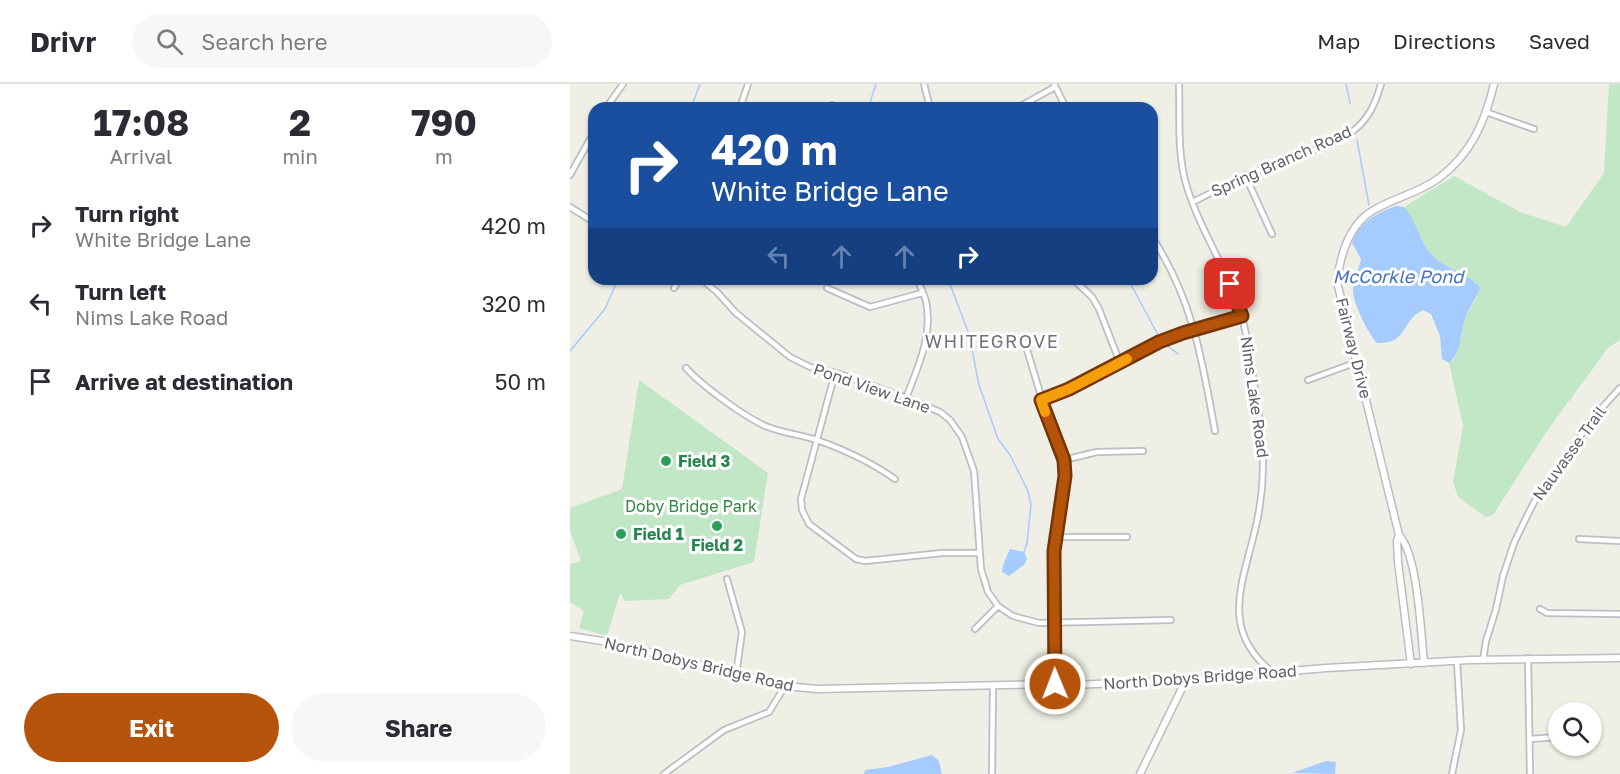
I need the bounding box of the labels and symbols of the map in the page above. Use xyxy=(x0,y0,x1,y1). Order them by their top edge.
street label: Spring Branch Road xyxy=(1208,121,1354,201)
pin xyxy=(1204,258,1255,309)
water label: McCorkle Pond xyxy=(1333,265,1465,287)
street label: Fairway Drive xyxy=(1332,296,1376,400)
district label: WHITEGROVE xyxy=(925,330,1059,352)
street label: Nims Lake Road xyxy=(1237,335,1273,459)
street label: Pond View Lane xyxy=(811,359,933,417)
street label: Nauvasse Trail xyxy=(1528,402,1610,504)
place label: Field 3 xyxy=(678,451,730,471)
marker: Field 3 xyxy=(659,454,673,468)
park label: Doby Bridge Park xyxy=(625,496,757,516)
marker: Field 2 xyxy=(710,519,724,533)
place label: Field 1 xyxy=(633,524,684,544)
marker: Field 1 xyxy=(614,527,628,541)
place label: Field 2 xyxy=(691,535,743,555)
street label: North Dobys Bridge Road xyxy=(602,632,796,696)
position arrow xyxy=(1023,652,1087,716)
street label: North Dobys Bridge Road xyxy=(1103,660,1297,694)

